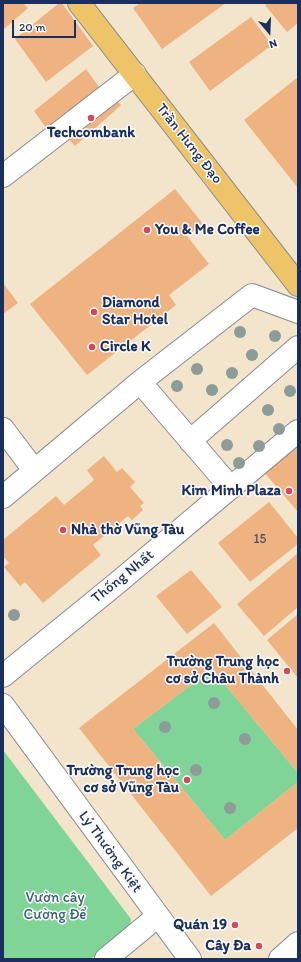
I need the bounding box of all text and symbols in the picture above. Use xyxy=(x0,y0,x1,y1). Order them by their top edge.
scale bar xyxy=(14,12,78,38)
north arrow xyxy=(249,12,289,52)
text: 20 m xyxy=(19,20,46,34)
text: N xyxy=(267,36,279,51)
street label: Trần Hưng Đạo xyxy=(152,100,226,188)
marker: Techcombank xyxy=(86,113,96,123)
place label: Techcombank xyxy=(47,124,135,142)
place label: You & Me Coffee xyxy=(155,221,260,239)
marker: You & Me Coffee xyxy=(142,225,152,235)
place label: Diamond Star Hotel xyxy=(102,294,168,329)
marker: Diamond Star Hotel xyxy=(89,307,99,317)
place label: Circle K xyxy=(100,338,151,356)
marker: Circle K xyxy=(87,342,97,352)
place label: Kim Minh Plaza xyxy=(182,482,281,500)
marker: Kim Minh Plaza xyxy=(284,486,294,496)
place label: Nhà thờ Vũng Tàu xyxy=(71,521,184,539)
marker: Nhà thờ Vũng Tàu xyxy=(58,525,68,535)
house number: 15 xyxy=(254,532,266,548)
street label: Thống Nhất xyxy=(88,546,158,608)
place label: Trường Trung học cơ sở Châu Thành xyxy=(166,653,279,688)
marker: Trường Trung học cơ sở Châu Thành xyxy=(282,666,292,676)
place label: Trường Trung học cơ sở Vũng Tàu xyxy=(66,762,179,797)
marker: Trường Trung học cơ sở Vũng Tàu xyxy=(182,775,192,785)
street label: Lý Thường Kiệt xyxy=(74,808,146,896)
park label: Vườn cây Cường Để xyxy=(23,889,87,924)
place label: Quán 19 xyxy=(173,916,227,934)
marker: Quán 19 xyxy=(230,920,240,930)
place label: Cây Đa xyxy=(205,937,251,955)
marker: Cây Đa xyxy=(254,941,264,951)

